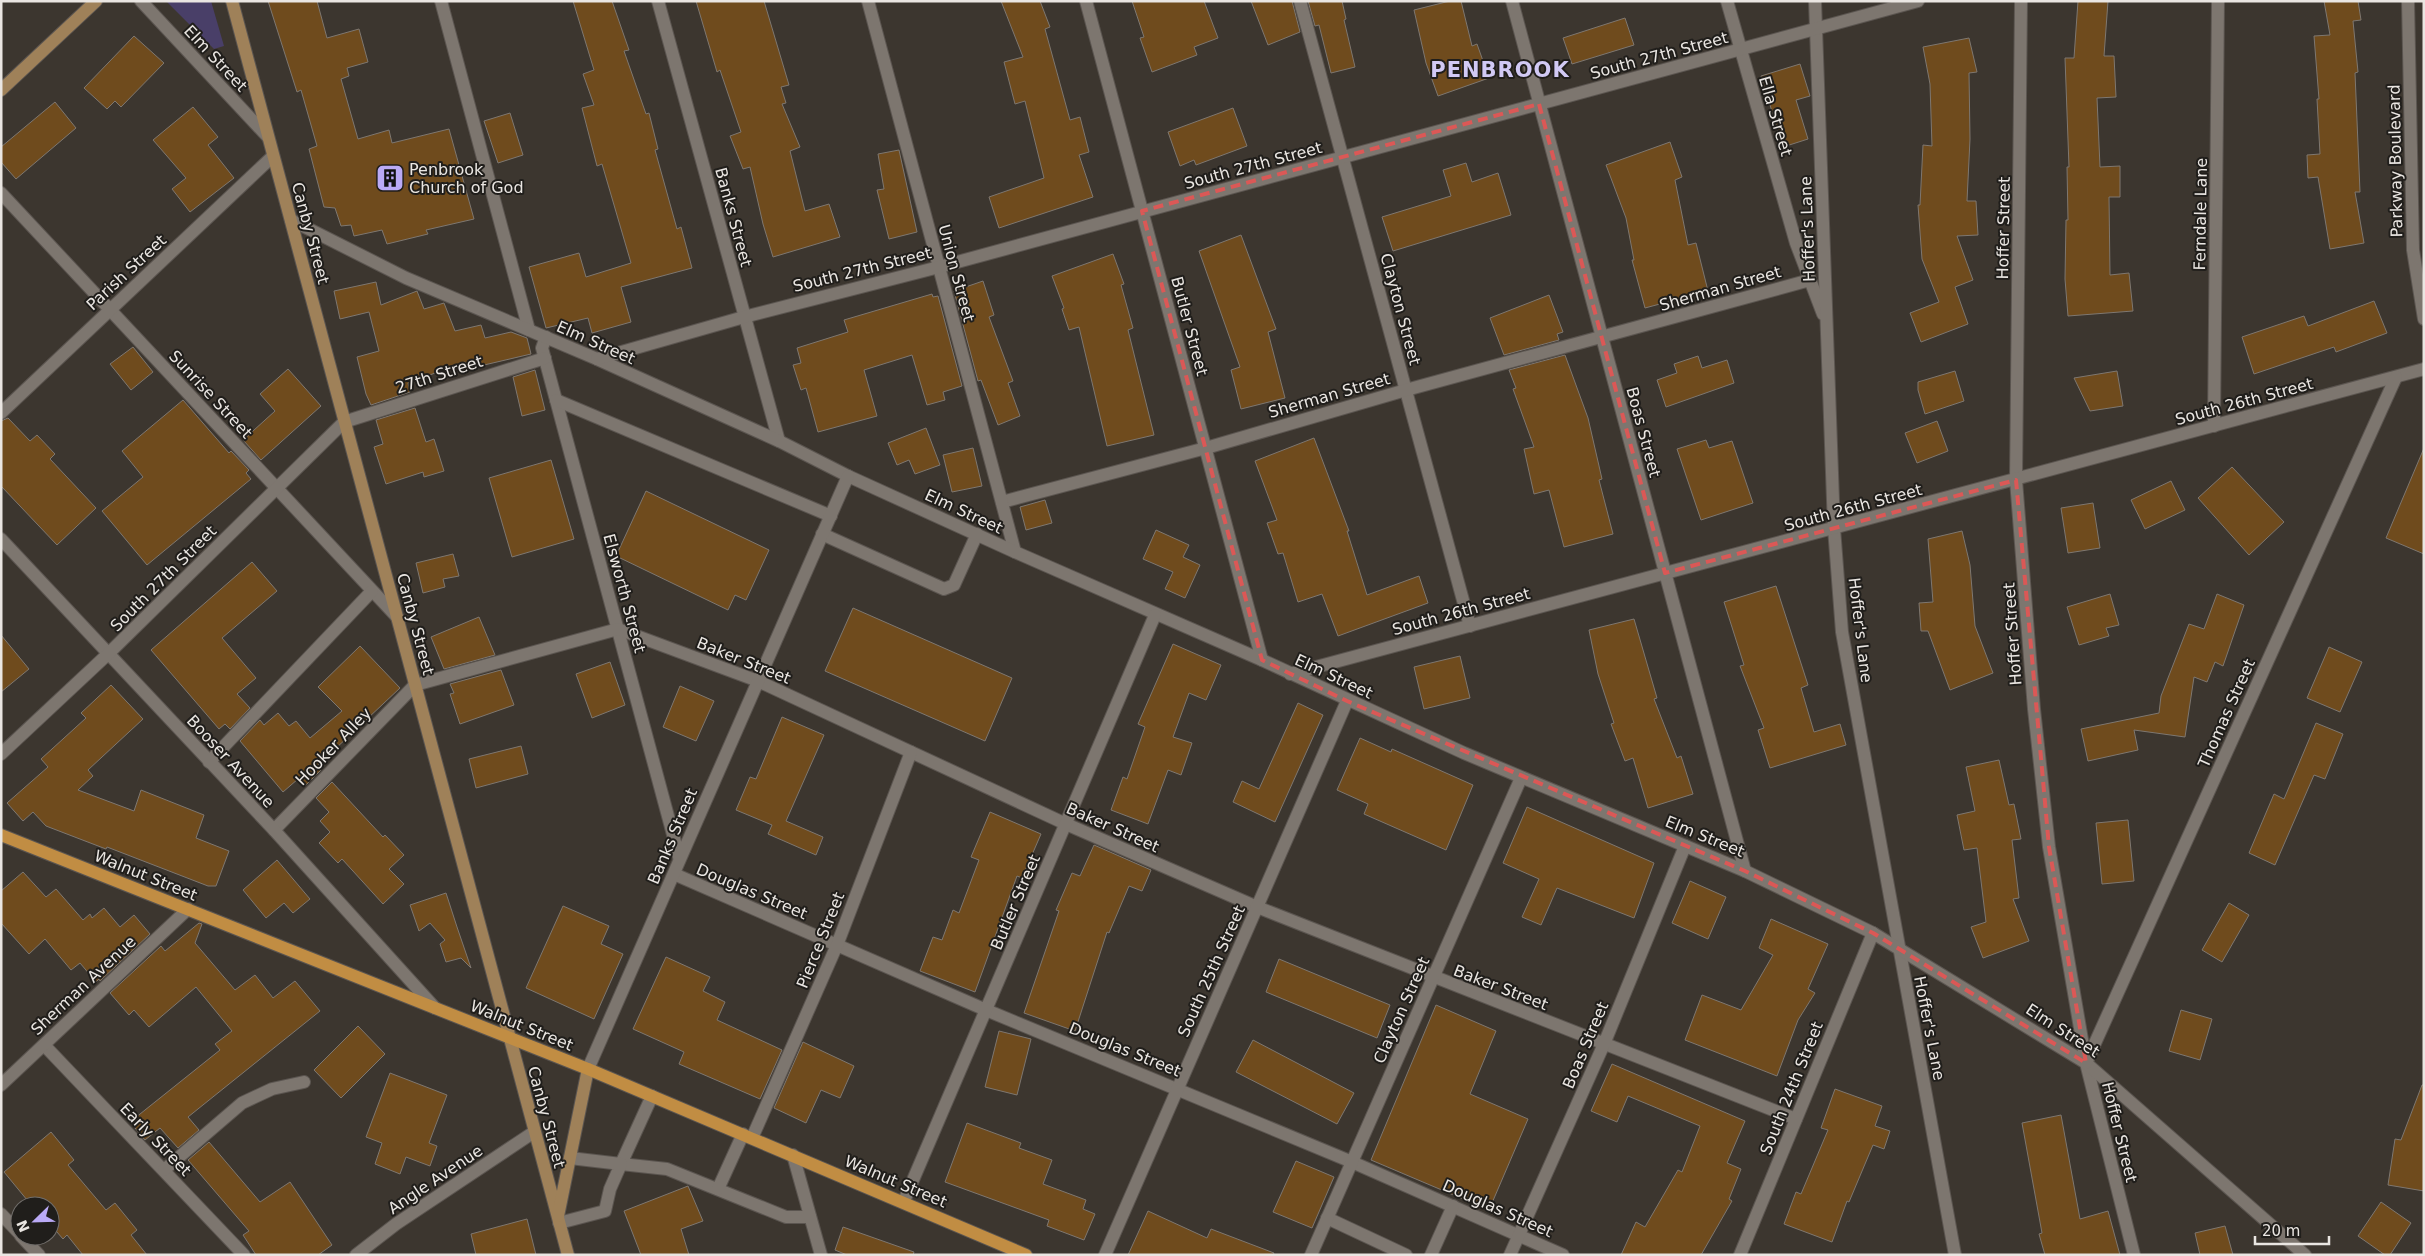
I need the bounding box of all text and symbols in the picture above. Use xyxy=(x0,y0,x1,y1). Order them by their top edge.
street label: Elm Street xyxy=(180,21,251,95)
street label: South 27th Street xyxy=(1588,28,1730,83)
district label: PENBROOK xyxy=(1430,58,1570,82)
street label: Ella Street xyxy=(1755,74,1796,158)
street label: Parkway Boulevard xyxy=(2385,84,2406,238)
street label: South 27th Street xyxy=(1182,138,1324,193)
street label: Ferndale Lane xyxy=(2190,158,2211,270)
place label: Penbrook Church of God xyxy=(409,160,524,197)
building icon: Penbrook Church of God xyxy=(375,163,405,193)
street label: Banks Street xyxy=(711,165,756,269)
street label: Hoffer's Lane xyxy=(1796,176,1819,282)
street label: Hoffer Street xyxy=(1993,176,2014,280)
street label: Canby Street xyxy=(288,180,333,286)
street label: Union Street xyxy=(934,222,979,324)
street label: Parish Street xyxy=(83,231,170,314)
street label: South 27th Street xyxy=(791,243,933,296)
street label: Clayton Street xyxy=(1376,251,1425,367)
street label: Sherman Street xyxy=(1657,262,1783,315)
street label: Butler Street xyxy=(1167,274,1212,378)
street label: Elm Street xyxy=(554,317,638,368)
street label: Sunrise Street xyxy=(165,346,256,442)
street label: 27th Street xyxy=(393,351,485,397)
street label: Sherman Street xyxy=(1266,369,1392,422)
street label: South 26th Street xyxy=(2173,374,2315,429)
street label: Boas Street xyxy=(1622,385,1665,479)
street label: South 26th Street xyxy=(1782,480,1924,535)
street label: Elm Street xyxy=(922,485,1006,538)
street label: South 27th Street xyxy=(106,521,220,635)
street label: Elsworth Street xyxy=(599,532,650,655)
street label: Canby Street xyxy=(393,571,438,677)
street label: Hoffer's Lane xyxy=(1845,576,1876,684)
street label: Hoffer Street xyxy=(1999,582,2026,686)
street label: South 26th Street xyxy=(1390,584,1532,639)
street label: Baker Street xyxy=(694,633,794,688)
street label: Elm Street xyxy=(1292,650,1376,703)
street label: Thomas Street xyxy=(2194,656,2259,771)
street label: Hooker Alley xyxy=(291,703,375,789)
street label: Booser Avenue xyxy=(183,711,278,812)
street label: Banks Street xyxy=(644,785,701,887)
street label: Baker Street xyxy=(1063,799,1162,856)
street label: Elm Street xyxy=(1662,812,1747,861)
street label: Walnut Street xyxy=(92,846,200,905)
street label: Butler Street xyxy=(987,852,1044,953)
street label: Douglas Street xyxy=(693,860,810,923)
street label: Pierce Street xyxy=(793,889,848,991)
street label: South 25th Street xyxy=(1174,902,1249,1040)
street label: Sherman Avenue xyxy=(27,932,140,1039)
street label: Clayton Street xyxy=(1369,954,1433,1067)
street label: Baker Street xyxy=(1451,961,1551,1014)
street label: Hoffer's Lane xyxy=(1910,974,1949,1082)
street label: Walnut Street xyxy=(468,996,576,1055)
street label: Boas Street xyxy=(1559,999,1612,1092)
street label: Elm Street xyxy=(2022,1000,2103,1061)
street label: Douglas Street xyxy=(1066,1018,1183,1081)
street label: South 24th Street xyxy=(1756,1019,1827,1158)
street label: Canby Street xyxy=(524,1064,569,1170)
street label: Hoffer Street xyxy=(2098,1080,2141,1184)
street label: Early Street xyxy=(116,1099,195,1180)
street label: Angle Avenue xyxy=(384,1141,486,1218)
street label: Walnut Street xyxy=(842,1151,950,1212)
street label: Douglas Street xyxy=(1440,1176,1556,1241)
north arrow xyxy=(10,1196,60,1246)
scale bar xyxy=(2255,1214,2329,1246)
text: N xyxy=(13,1218,33,1235)
text: 20 m xyxy=(2262,1222,2300,1240)

